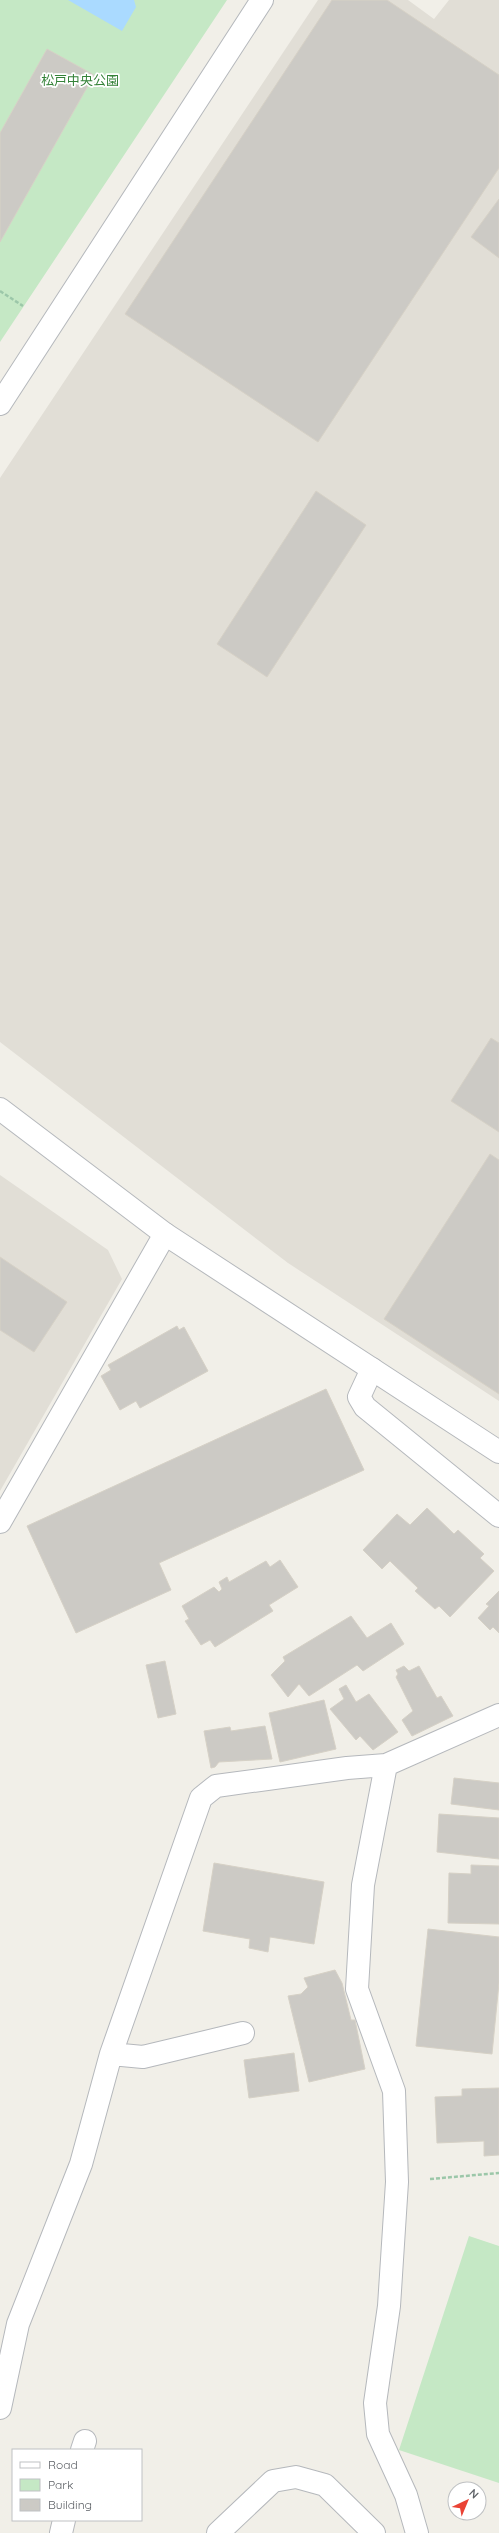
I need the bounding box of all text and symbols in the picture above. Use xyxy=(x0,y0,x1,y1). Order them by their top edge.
park label: 松戸中央公園 xyxy=(41,72,119,88)
legend xyxy=(12,2449,142,2521)
text: Road xyxy=(48,2457,78,2472)
text: Park xyxy=(48,2477,73,2492)
north arrow xyxy=(447,2481,487,2521)
text: N xyxy=(466,2486,482,2502)
text: Building xyxy=(48,2497,92,2512)

